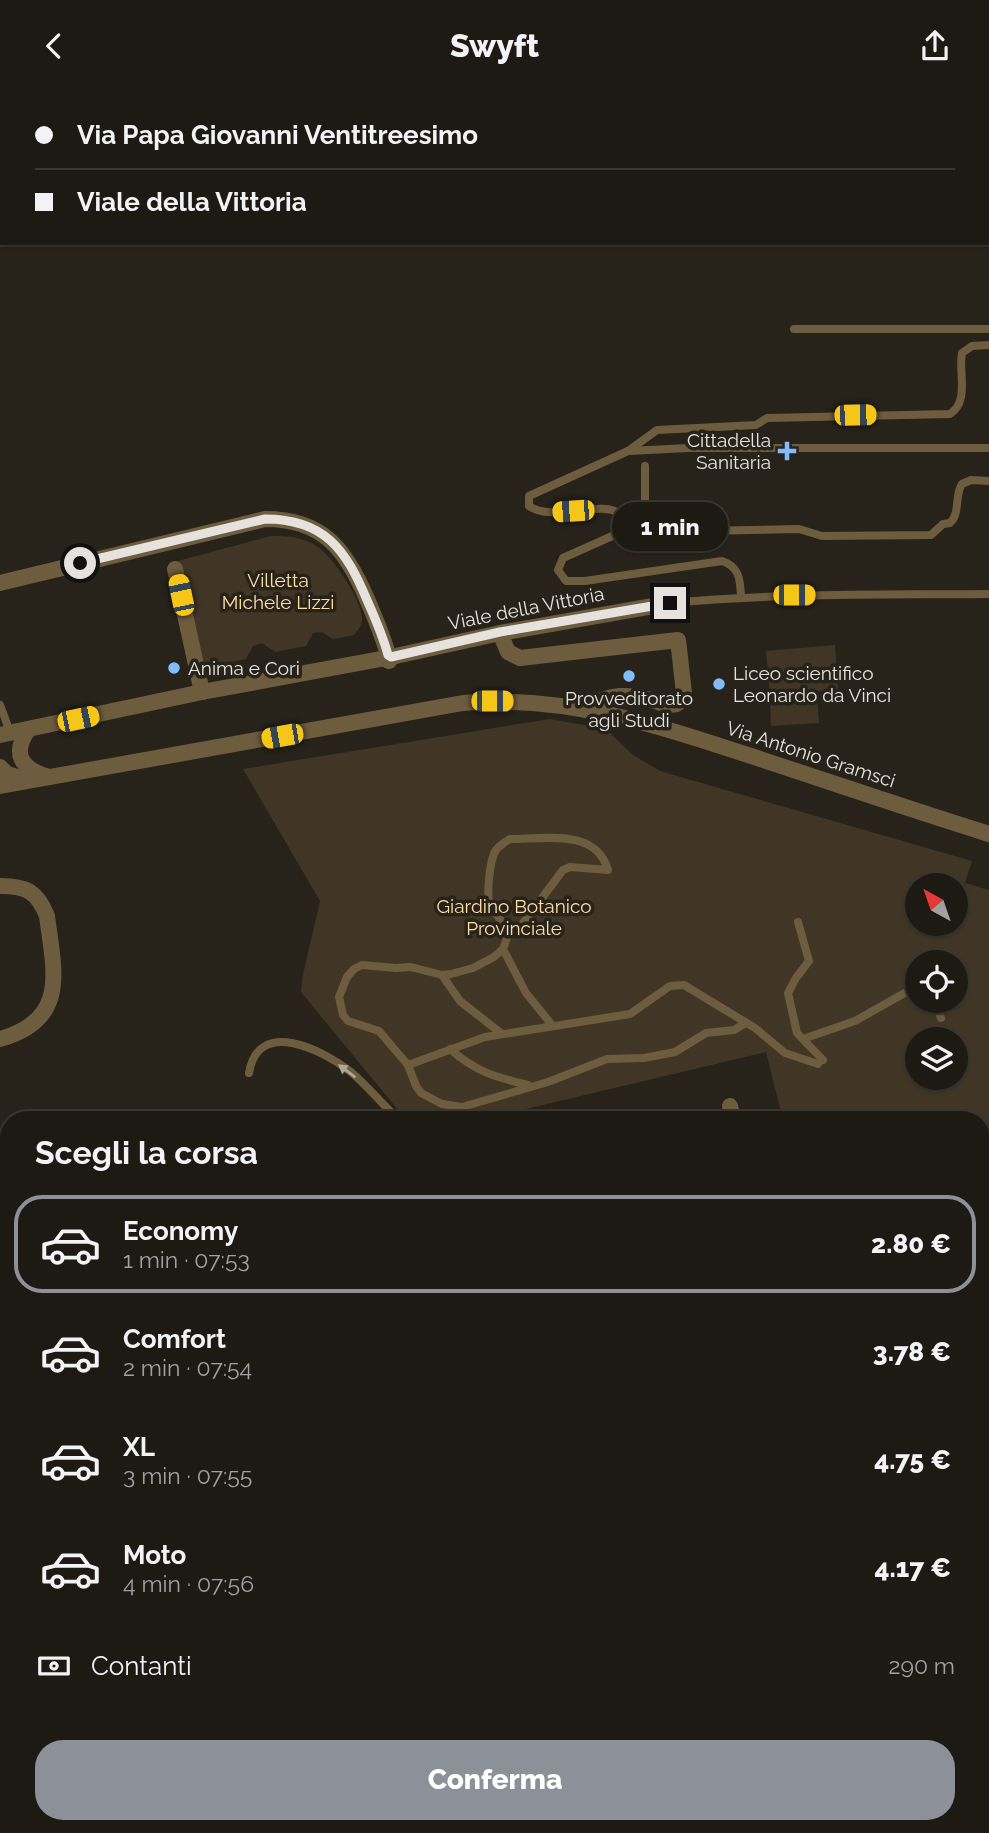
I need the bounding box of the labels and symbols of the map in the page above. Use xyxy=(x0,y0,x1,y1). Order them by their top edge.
car xyxy=(834,404,877,426)
place label: Cittadella Sanitaria xyxy=(687,429,771,473)
marker: Cittadella Sanitaria xyxy=(777,441,797,461)
car xyxy=(552,499,595,523)
callout: 1 min xyxy=(612,501,728,551)
route start xyxy=(64,547,96,579)
park label: Villetta Michele Lizzi xyxy=(222,569,334,613)
car xyxy=(167,572,196,618)
street label: Viale della Vittoria xyxy=(446,582,606,634)
car xyxy=(774,585,816,606)
route end xyxy=(654,587,686,619)
place label: Anima e Cori xyxy=(188,657,300,679)
marker: Anima e Cori xyxy=(166,660,182,676)
place label: Liceo scientifico Leonardo da Vinci xyxy=(733,662,891,706)
marker: Provveditorato agli Studi xyxy=(621,668,637,684)
marker: Liceo scientifico Leonardo da Vinci xyxy=(711,676,727,692)
place label: Provveditorato agli Studi xyxy=(565,687,693,731)
car xyxy=(472,691,514,712)
car xyxy=(56,704,101,734)
street label: Via Antonio Gramsci xyxy=(724,716,898,792)
car xyxy=(260,722,305,750)
north arrow xyxy=(905,873,968,936)
park label: Giardino Botanico Provinciale xyxy=(436,895,592,939)
one-way arrow xyxy=(338,1064,356,1078)

